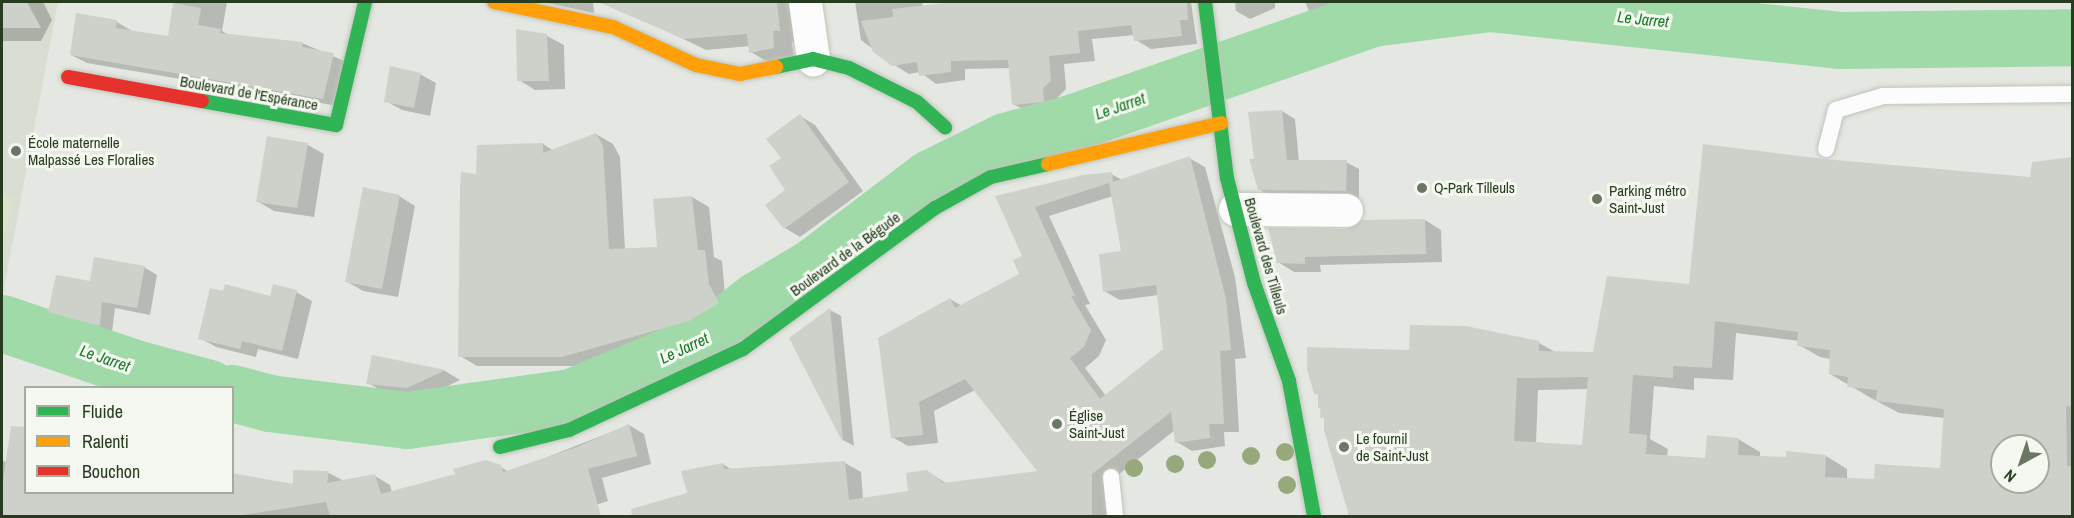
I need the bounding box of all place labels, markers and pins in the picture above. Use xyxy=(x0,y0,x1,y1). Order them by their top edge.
place label: École maternelle Malpassé Les Floralies xyxy=(28,133,154,168)
marker: École maternelle Malpassé Les Floralies xyxy=(9,144,23,158)
place label: Q-Park Tilleuls xyxy=(1434,179,1515,197)
marker: Q-Park Tilleuls xyxy=(1415,181,1429,195)
place label: Parking métro Saint-Just xyxy=(1609,181,1686,216)
marker: Parking métro Saint-Just xyxy=(1590,192,1604,206)
place label: Église Saint-Just xyxy=(1069,406,1124,441)
marker: Église Saint-Just xyxy=(1050,417,1064,431)
place label: Le fournil de Saint-Just xyxy=(1356,429,1428,464)
marker: Le fournil de Saint-Just xyxy=(1337,440,1351,454)

